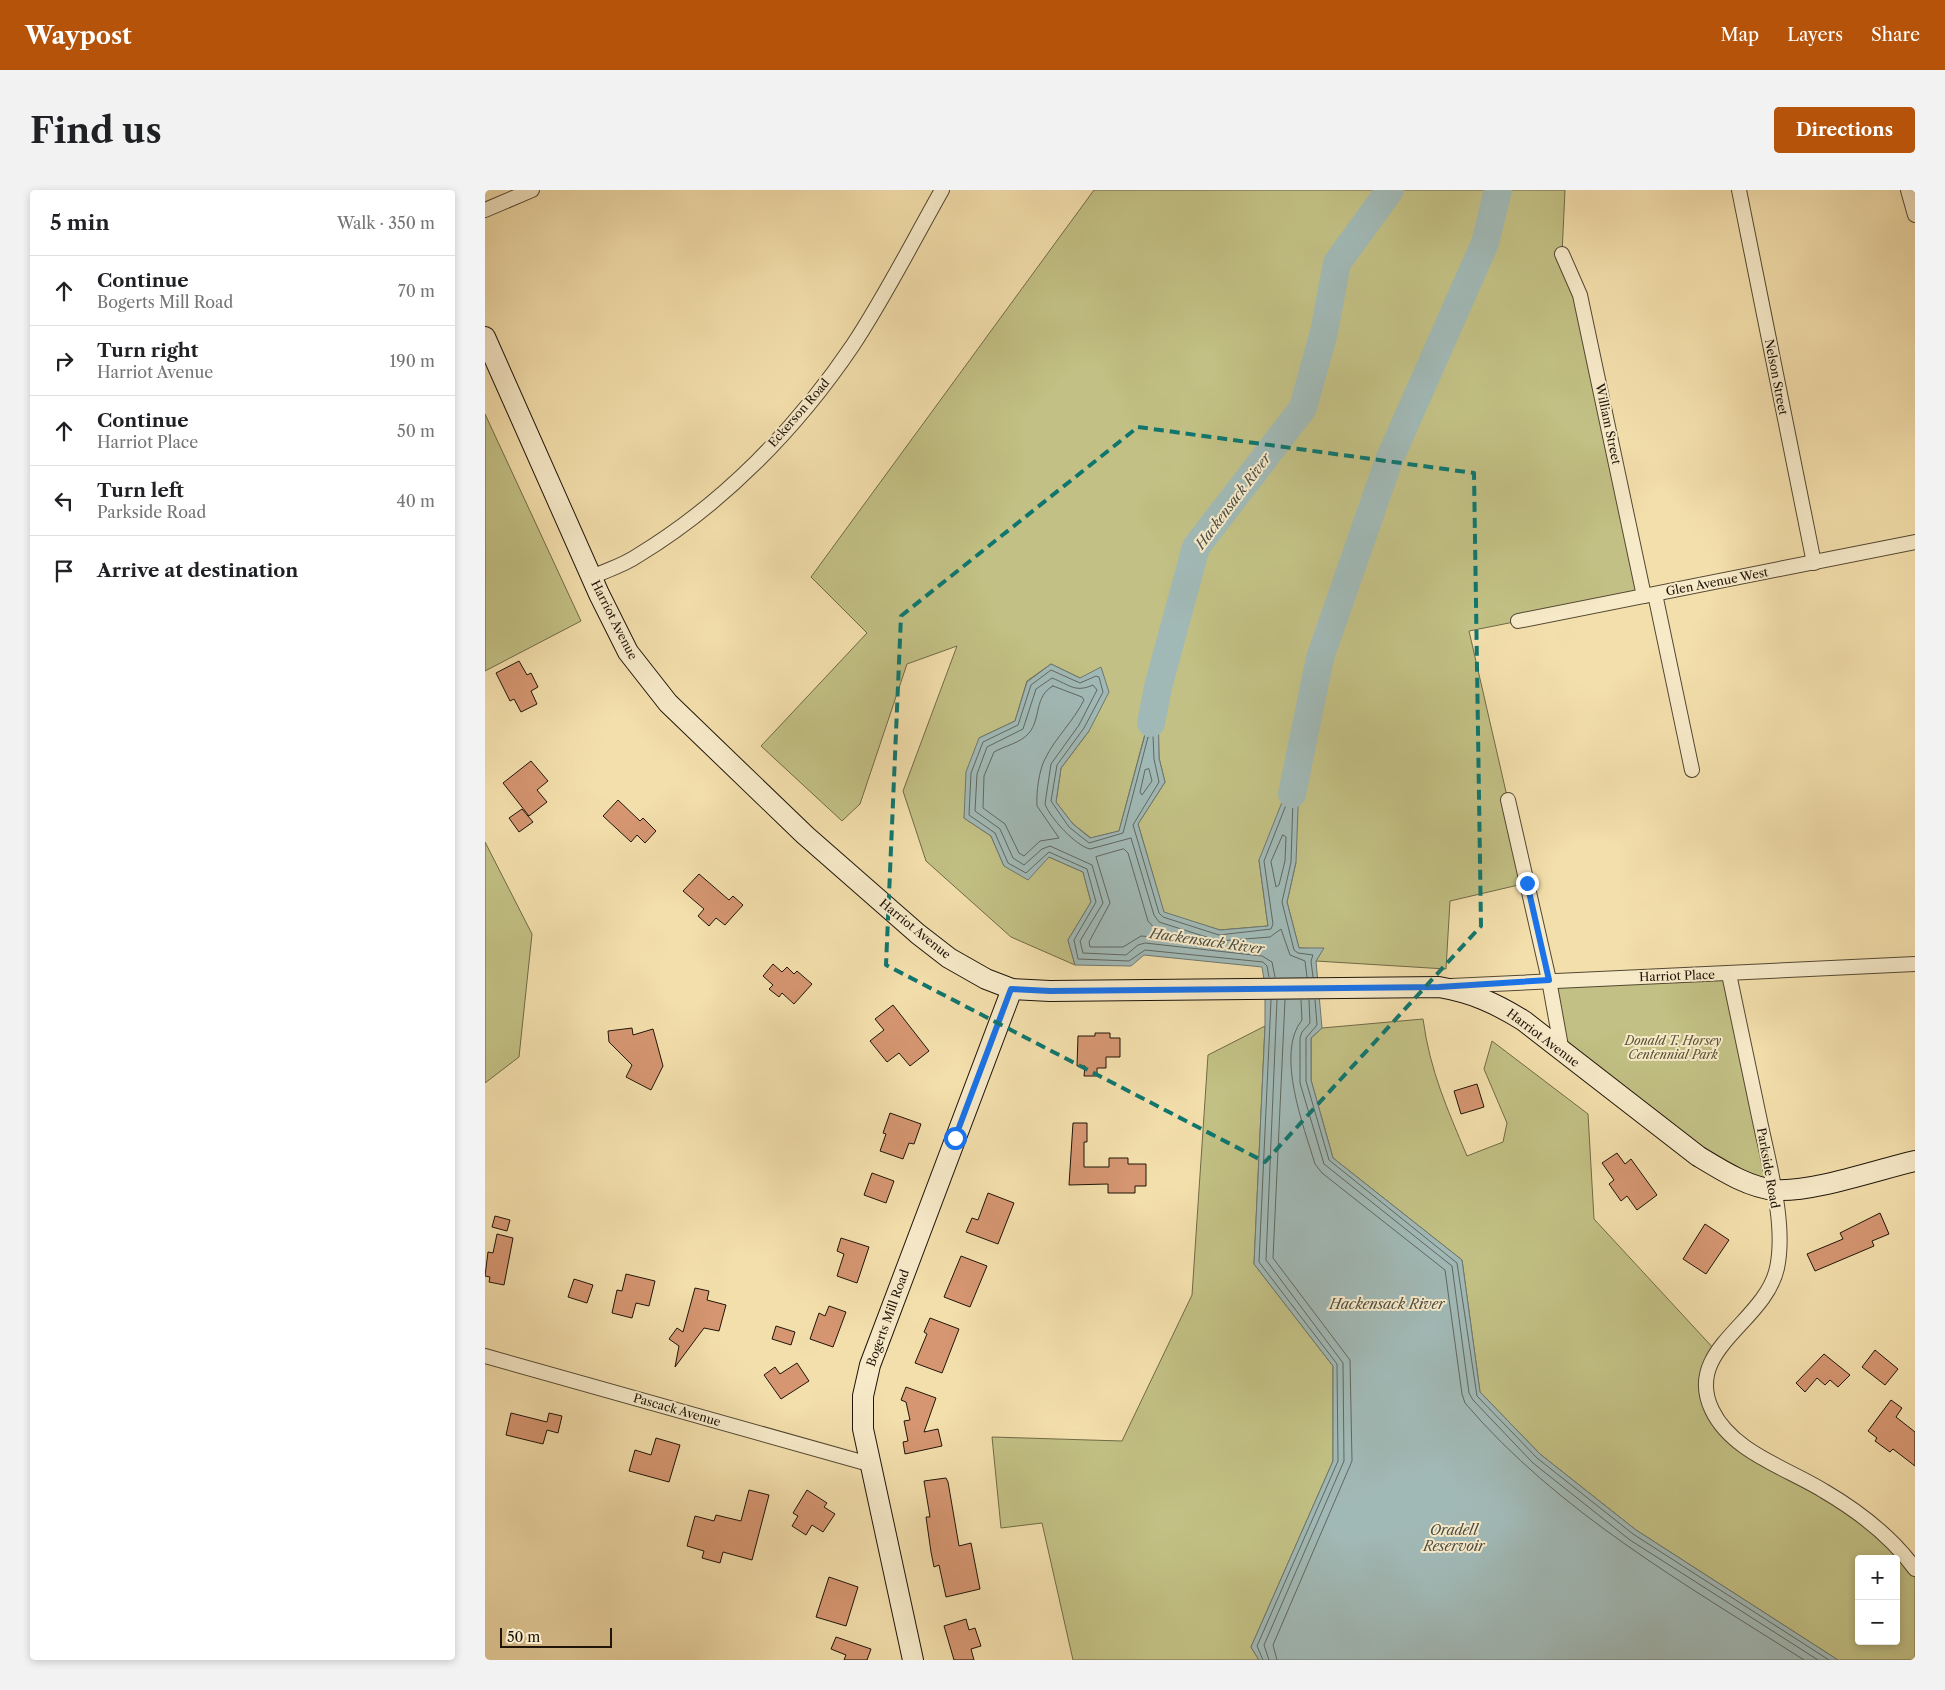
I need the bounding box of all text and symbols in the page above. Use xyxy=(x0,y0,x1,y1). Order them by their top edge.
text: Waypost xyxy=(25,21,132,50)
text: Map xyxy=(1721,24,1759,46)
text: Layers xyxy=(1787,24,1843,46)
text: Share xyxy=(1871,24,1920,46)
button: Directions xyxy=(1774,107,1915,153)
text: Find us xyxy=(30,109,162,152)
text: 5 min xyxy=(50,210,110,235)
text: Walk · 350 m xyxy=(337,213,435,233)
text: Continue xyxy=(97,269,189,292)
icon: ahead xyxy=(50,277,78,305)
text: 70 m xyxy=(398,281,435,301)
text: Bogerts Mill Road xyxy=(97,292,233,312)
street label: Nelson Street xyxy=(1762,338,1791,417)
text: Turn right xyxy=(97,339,198,362)
icon: right xyxy=(50,347,78,375)
text: 190 m xyxy=(390,351,435,371)
text: Harriot Avenue xyxy=(97,362,213,382)
street label: Eckerson Road xyxy=(765,375,833,450)
street label: William Street xyxy=(1592,381,1625,466)
text: Continue xyxy=(97,409,189,432)
icon: ahead xyxy=(50,417,78,445)
text: 50 m xyxy=(397,421,435,441)
text: Harriot Place xyxy=(97,432,198,452)
water label: Hackensack River xyxy=(1190,448,1276,553)
text: Turn left xyxy=(97,479,184,502)
icon: left xyxy=(50,487,78,515)
text: 40 m xyxy=(396,491,435,511)
text: Parkside Road xyxy=(97,502,206,522)
icon: arrive xyxy=(50,557,78,585)
text: Arrive at destination xyxy=(97,559,298,582)
street label: Glen Avenue West xyxy=(1665,564,1770,599)
street label: Harriot Avenue xyxy=(588,577,641,662)
route end xyxy=(1516,872,1539,895)
street label: Harriot Avenue xyxy=(877,895,954,962)
water label: Hackensack River xyxy=(1147,924,1267,958)
street label: Harriot Place xyxy=(1639,967,1715,984)
street label: Harriot Avenue xyxy=(1504,1005,1583,1070)
park label: Donald T. Horsey Centennial Park xyxy=(1624,1033,1721,1062)
street label: Parkside Road xyxy=(1754,1126,1783,1210)
route start xyxy=(944,1127,967,1150)
street label: Bogerts Mill Road xyxy=(863,1267,912,1368)
water label: Hackensack River xyxy=(1328,1295,1446,1313)
street label: Pascack Avenue xyxy=(632,1390,723,1429)
water label: Oradell Reservoir xyxy=(1422,1521,1486,1555)
map controls xyxy=(1855,1555,1900,1645)
button: + xyxy=(1855,1555,1900,1600)
button: − xyxy=(1855,1600,1900,1645)
scale bar xyxy=(500,1625,613,1648)
text: 50 m xyxy=(507,1628,540,1646)

